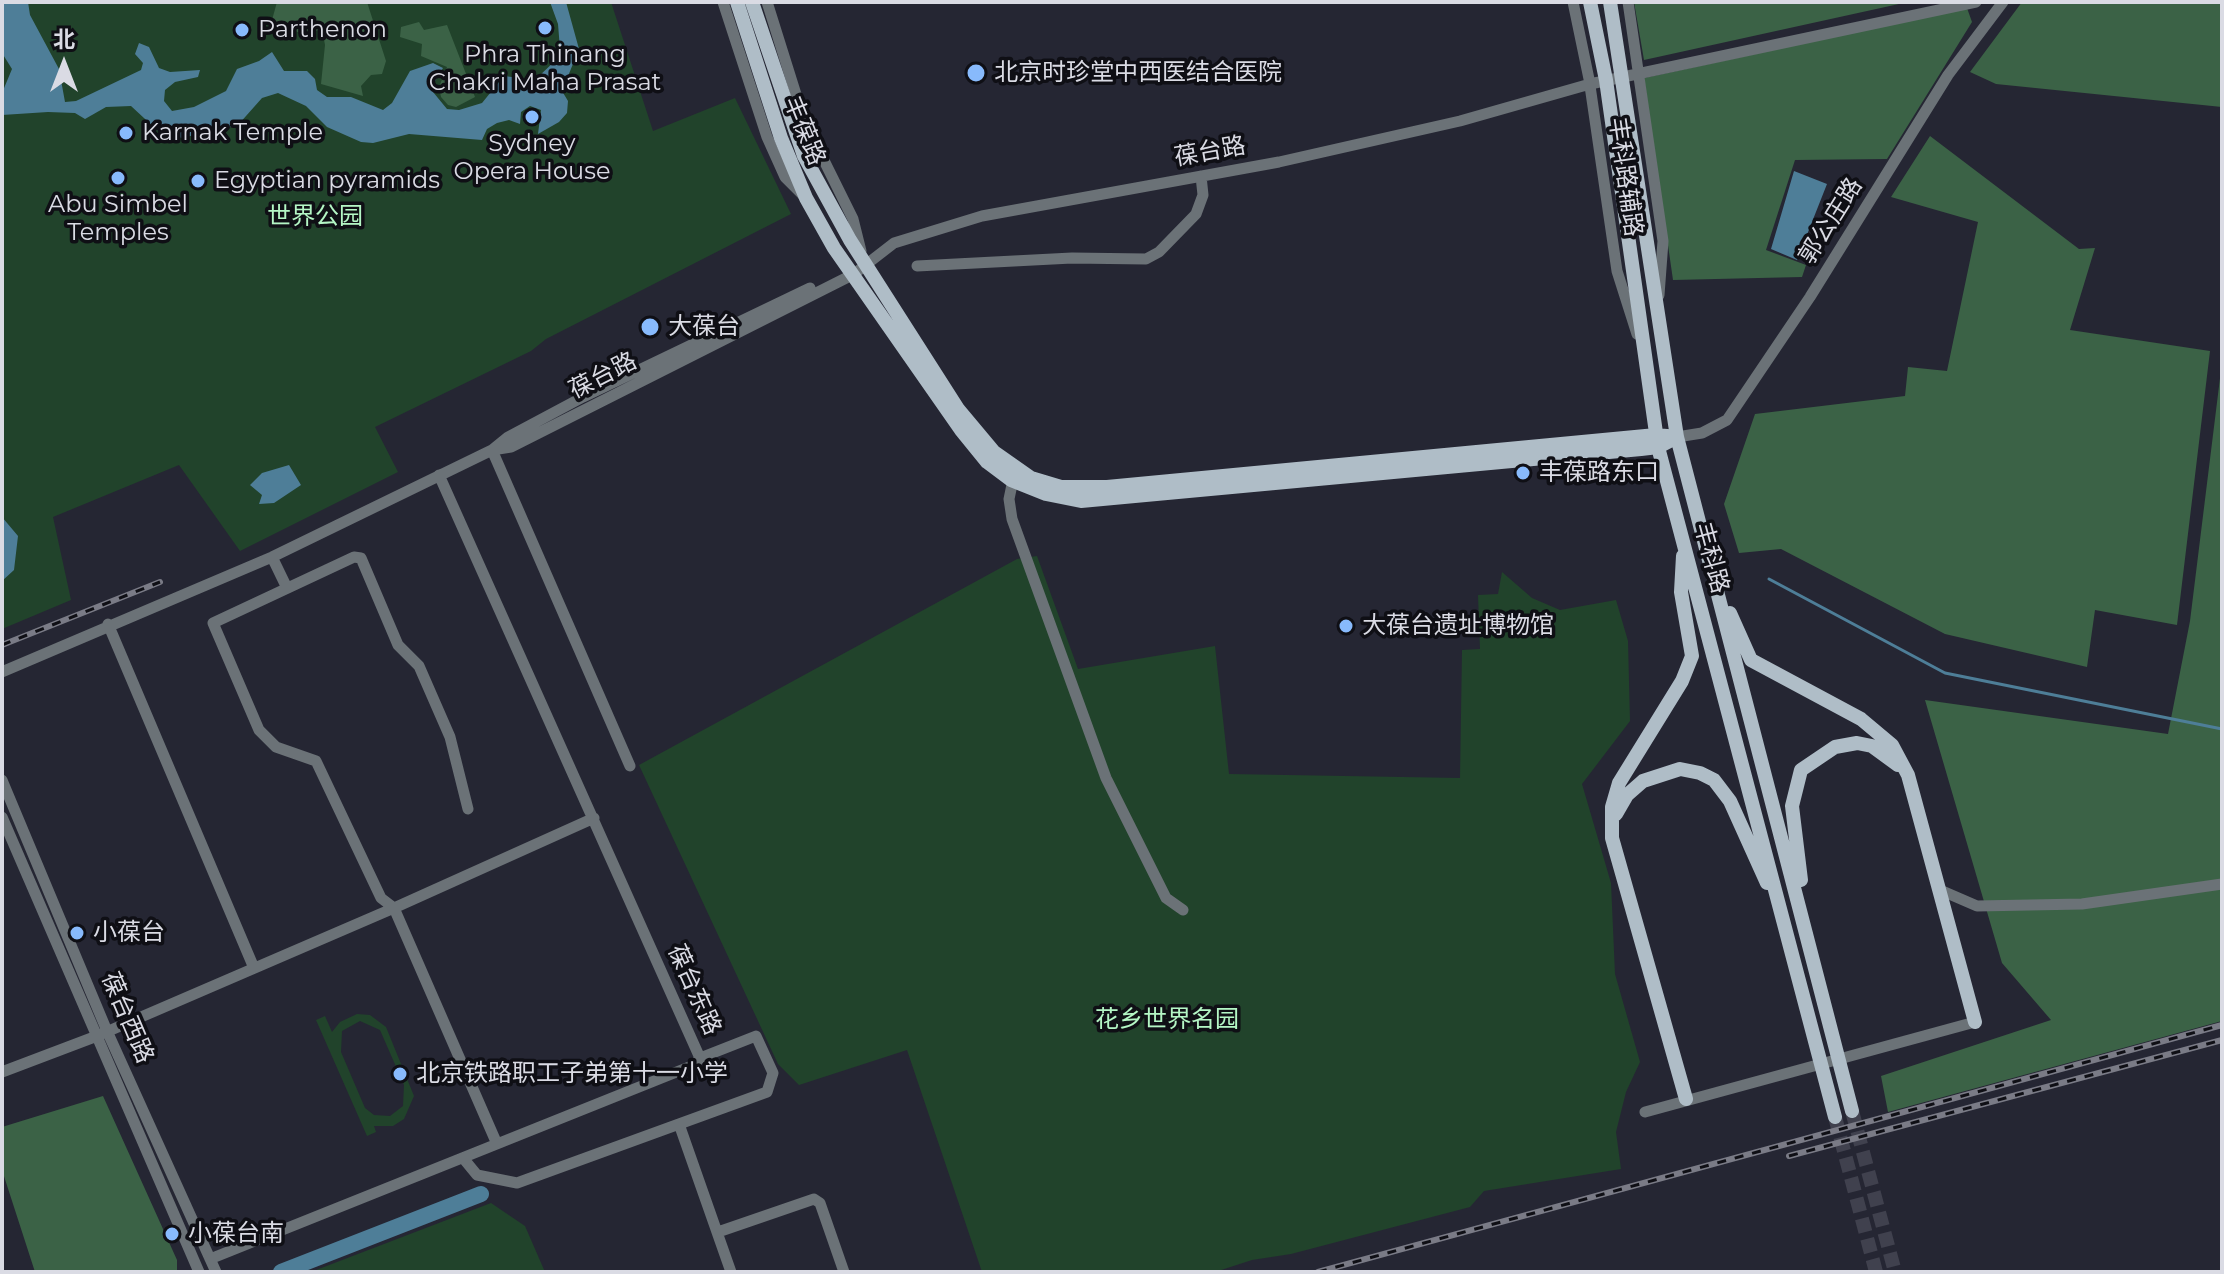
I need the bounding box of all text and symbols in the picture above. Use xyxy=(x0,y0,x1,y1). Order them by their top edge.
place label: Parthenon xyxy=(258,16,387,44)
marker: Phra Thinang Chakri Maha Prasat xyxy=(536,19,554,37)
marker: Parthenon xyxy=(233,21,251,39)
north arrow xyxy=(24,24,104,104)
text: 北 xyxy=(53,26,75,53)
place label: Phra Thinang Chakri Maha Prasat xyxy=(429,41,661,97)
place label: 北京时珍堂中西医结合医院 xyxy=(994,59,1282,87)
marker: 北京时珍堂中西医结合医院 xyxy=(965,62,987,84)
street label: 丰葆路 xyxy=(777,92,831,170)
marker: Sydney Opera House xyxy=(523,108,541,126)
street label: 丰科路辅路 xyxy=(1602,116,1648,238)
place label: Karnak Temple xyxy=(142,119,323,147)
marker: Karnak Temple xyxy=(117,124,135,142)
place label: Sydney Opera House xyxy=(454,130,610,186)
street label: 葆台路 xyxy=(1172,132,1248,172)
place label: Egyptian pyramids xyxy=(214,167,440,195)
marker: Abu Simbel Temples xyxy=(109,169,127,187)
marker: Egyptian pyramids xyxy=(189,172,207,190)
street label: 郭公庄路 xyxy=(1793,173,1869,269)
place label: Abu Simbel Temples xyxy=(48,191,188,247)
park label: 世界公园 xyxy=(267,203,363,231)
place label: 大葆台 xyxy=(668,313,740,341)
marker: 大葆台 xyxy=(639,316,661,338)
street label: 葆台路 xyxy=(564,347,642,405)
place label: 丰葆路东口 xyxy=(1539,459,1659,487)
marker: 丰葆路东口 xyxy=(1514,464,1532,482)
street label: 丰科路 xyxy=(1688,519,1734,597)
place label: 大葆台遗址博物馆 xyxy=(1362,612,1554,640)
marker: 大葆台遗址博物馆 xyxy=(1337,617,1355,635)
place label: 小葆台 xyxy=(93,919,165,947)
marker: 小葆台 xyxy=(68,924,86,942)
street label: 葆台东路 xyxy=(661,940,727,1040)
street label: 葆台西路 xyxy=(95,968,159,1068)
park label: 花乡世界名园 xyxy=(1095,1006,1239,1034)
place label: 北京铁路职工子弟第十一小学 xyxy=(416,1060,728,1088)
marker: 北京铁路职工子弟第十一小学 xyxy=(391,1065,409,1083)
place label: 小葆台南 xyxy=(188,1220,284,1248)
marker: 小葆台南 xyxy=(163,1225,181,1243)

